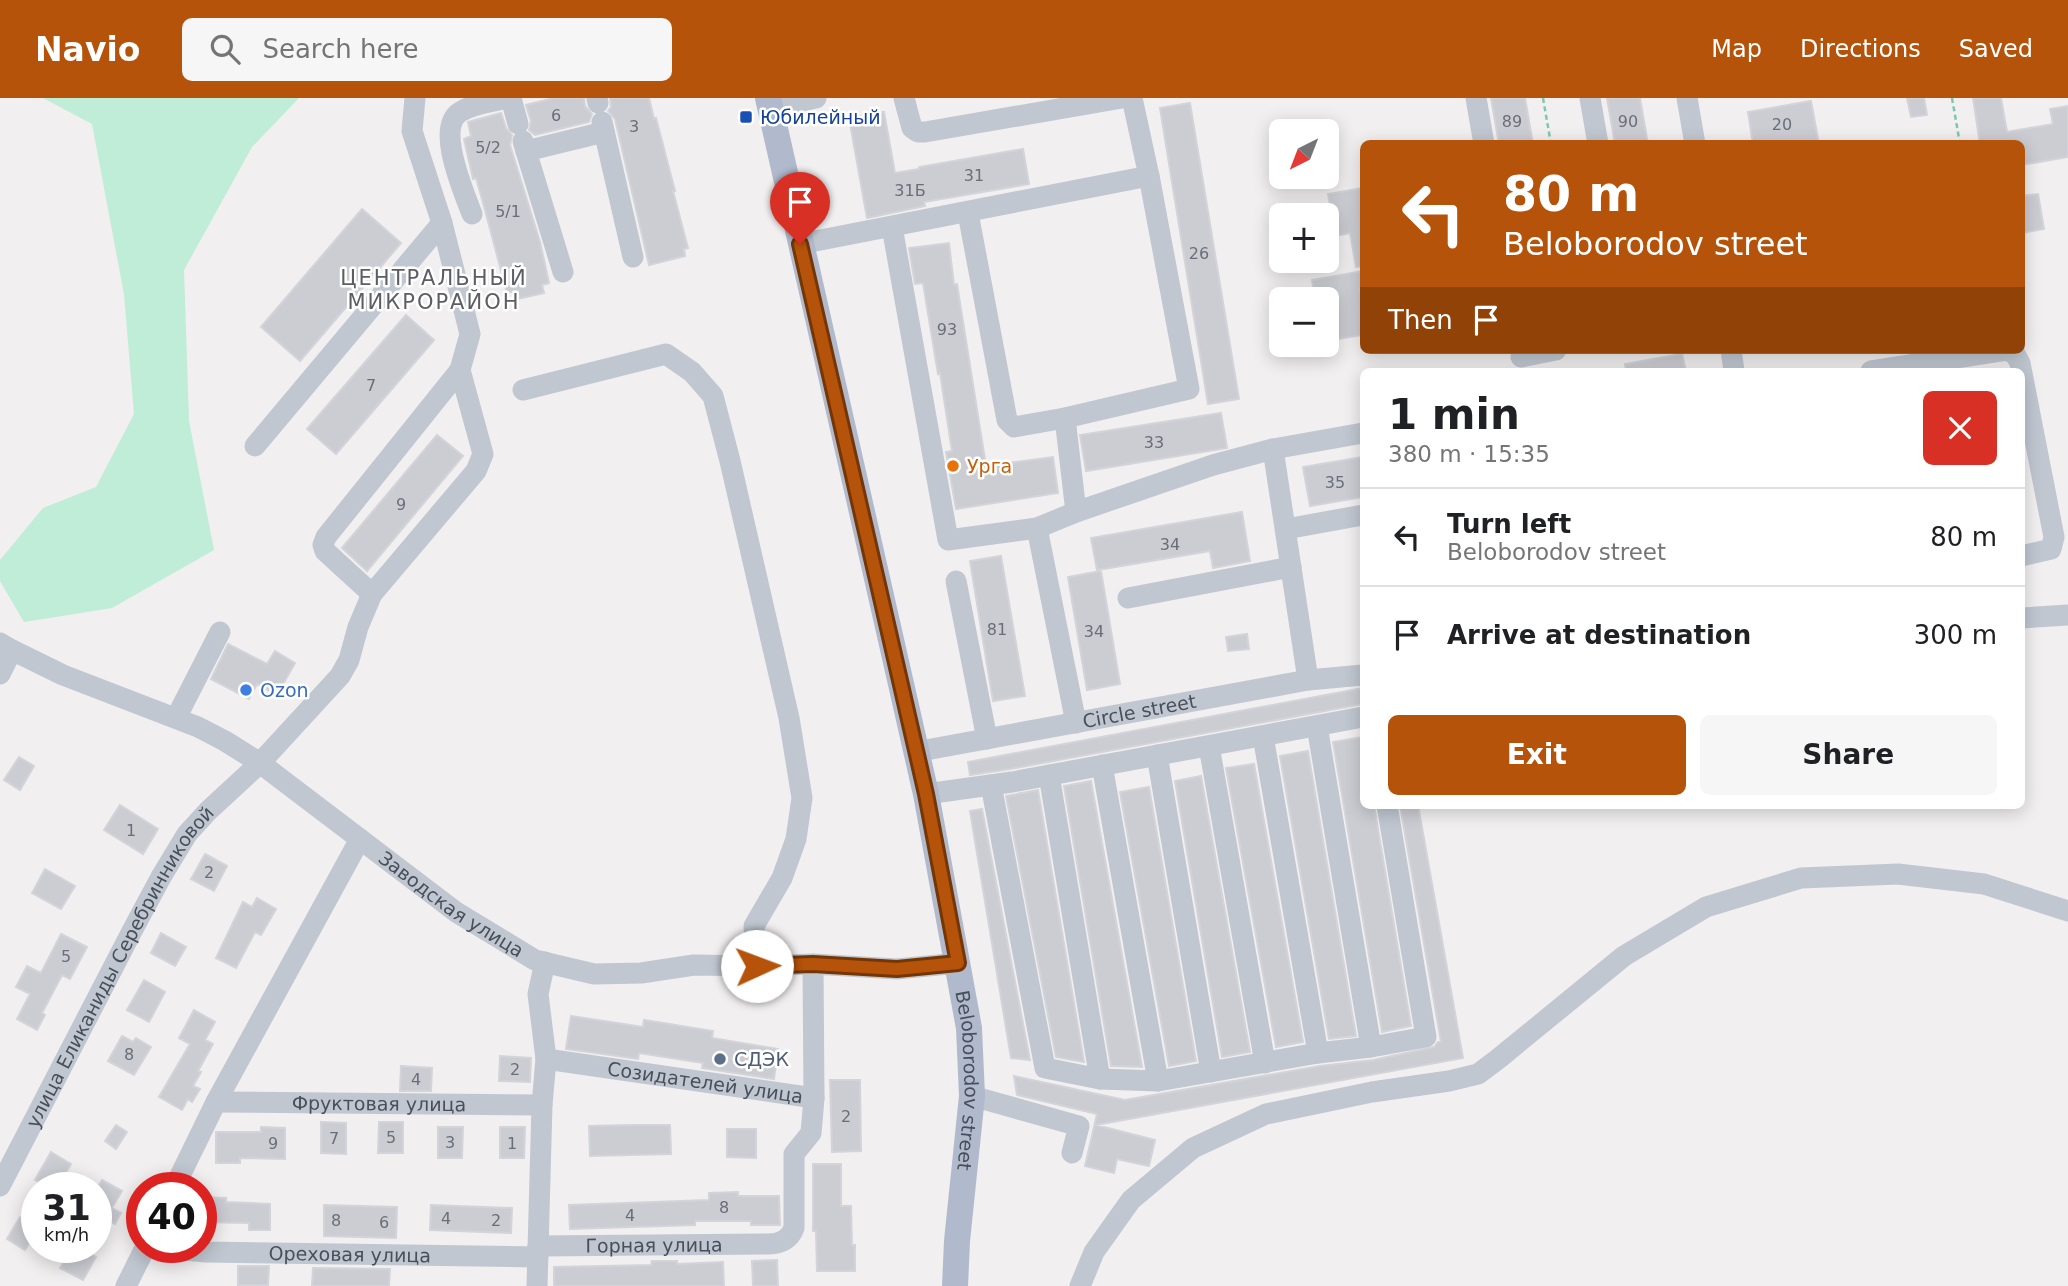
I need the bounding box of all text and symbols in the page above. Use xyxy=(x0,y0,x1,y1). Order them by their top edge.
search box xyxy=(182,18,672,81)
text: Navio xyxy=(35,30,140,69)
icon: search xyxy=(206,30,244,68)
text: Search here xyxy=(262,34,419,64)
text: Map xyxy=(1711,35,1762,63)
text: Directions xyxy=(1800,35,1921,63)
text: Saved xyxy=(1959,35,2033,63)
house number: 6 xyxy=(551,106,561,125)
place label: Юбилейный xyxy=(760,106,881,128)
marker: Юбилейный xyxy=(738,109,754,125)
house number: 89 xyxy=(1502,112,1522,131)
house number: 90 xyxy=(1618,112,1638,131)
house number: 20 xyxy=(1772,115,1792,134)
house number: 3 xyxy=(629,117,639,136)
north arrow xyxy=(1269,119,1339,189)
map controls xyxy=(1269,119,1339,357)
house number: 5/2 xyxy=(475,138,501,157)
house number: 31 xyxy=(964,166,984,185)
text: 80 m xyxy=(1503,166,1639,223)
icon: left xyxy=(1388,168,1479,259)
pin xyxy=(770,172,830,244)
house number: 31Б xyxy=(894,181,926,200)
icon: arrive xyxy=(781,183,819,221)
house number: 5/1 xyxy=(495,202,521,221)
button: + xyxy=(1269,203,1339,273)
text: Beloborodov street xyxy=(1503,225,1808,263)
house number: 26 xyxy=(1189,244,1209,263)
district label: ЦЕНТРАЛЬНЫЙ МИКРОРАЙОН xyxy=(340,265,528,314)
button: − xyxy=(1269,287,1339,357)
icon: arrive xyxy=(1467,301,1505,339)
text: Then xyxy=(1388,305,1453,335)
house number: 93 xyxy=(937,320,957,339)
house number: 7 xyxy=(366,376,376,395)
text: 1 min xyxy=(1388,390,1520,439)
button: close xyxy=(1923,391,1997,465)
house number: 33 xyxy=(1144,433,1164,452)
text: 380 m · 15:35 xyxy=(1388,441,1550,467)
place label: Урга xyxy=(967,455,1012,477)
marker: Урга xyxy=(945,458,961,474)
house number: 35 xyxy=(1325,473,1345,492)
house number: 9 xyxy=(396,495,406,514)
text: Turn left xyxy=(1447,509,1571,539)
icon: left xyxy=(1388,518,1426,556)
text: 80 m xyxy=(1930,522,1997,552)
house number: 34 xyxy=(1160,535,1180,554)
text: Beloborodov street xyxy=(1447,539,1666,565)
icon: arrive xyxy=(1388,616,1426,654)
house number: 81 xyxy=(987,620,1007,639)
text: Arrive at destination xyxy=(1447,620,1751,650)
text: 300 m xyxy=(1914,620,1997,650)
house number: 34 xyxy=(1084,622,1104,641)
place label: Ozon xyxy=(260,679,309,701)
marker: Ozon xyxy=(238,682,254,698)
street label: Circle street xyxy=(1081,690,1198,732)
button: Exit xyxy=(1388,715,1686,795)
button: Share xyxy=(1700,715,1997,795)
street label: улица Еликаниды Серебринниковой xyxy=(21,801,218,1131)
house number: 1 xyxy=(126,821,136,840)
street label: Заводская улица xyxy=(375,846,528,962)
house number: 2 xyxy=(204,863,214,882)
position arrow xyxy=(720,929,794,1003)
house number: 5 xyxy=(61,947,71,966)
street label: Beloborodov street xyxy=(951,989,983,1172)
house number: 8 xyxy=(124,1045,134,1064)
place label: СДЭК xyxy=(734,1048,789,1070)
marker: СДЭК xyxy=(712,1051,728,1067)
street label: Созидателей улица xyxy=(606,1057,805,1107)
house number: 2 xyxy=(510,1060,520,1079)
house number: 4 xyxy=(411,1070,421,1089)
street label: Фруктовая улица xyxy=(292,1092,466,1115)
house number: 2 xyxy=(841,1107,851,1126)
house number: 5 xyxy=(386,1128,396,1147)
house number: 7 xyxy=(329,1129,339,1148)
house number: 3 xyxy=(445,1133,455,1152)
house number: 9 xyxy=(268,1134,278,1153)
house number: 1 xyxy=(507,1134,517,1153)
speed limit sign: 40 xyxy=(126,1172,217,1263)
text: 31 xyxy=(42,1188,91,1228)
house number: 8 xyxy=(719,1198,729,1217)
house number: 4 xyxy=(625,1206,635,1225)
house number: 4 xyxy=(441,1209,451,1228)
house number: 8 xyxy=(331,1211,341,1230)
house number: 2 xyxy=(491,1211,501,1230)
house number: 6 xyxy=(379,1213,389,1232)
text: km/h xyxy=(44,1224,89,1245)
street label: Горная улица xyxy=(585,1233,723,1257)
street label: Ореховая улица xyxy=(268,1242,431,1266)

